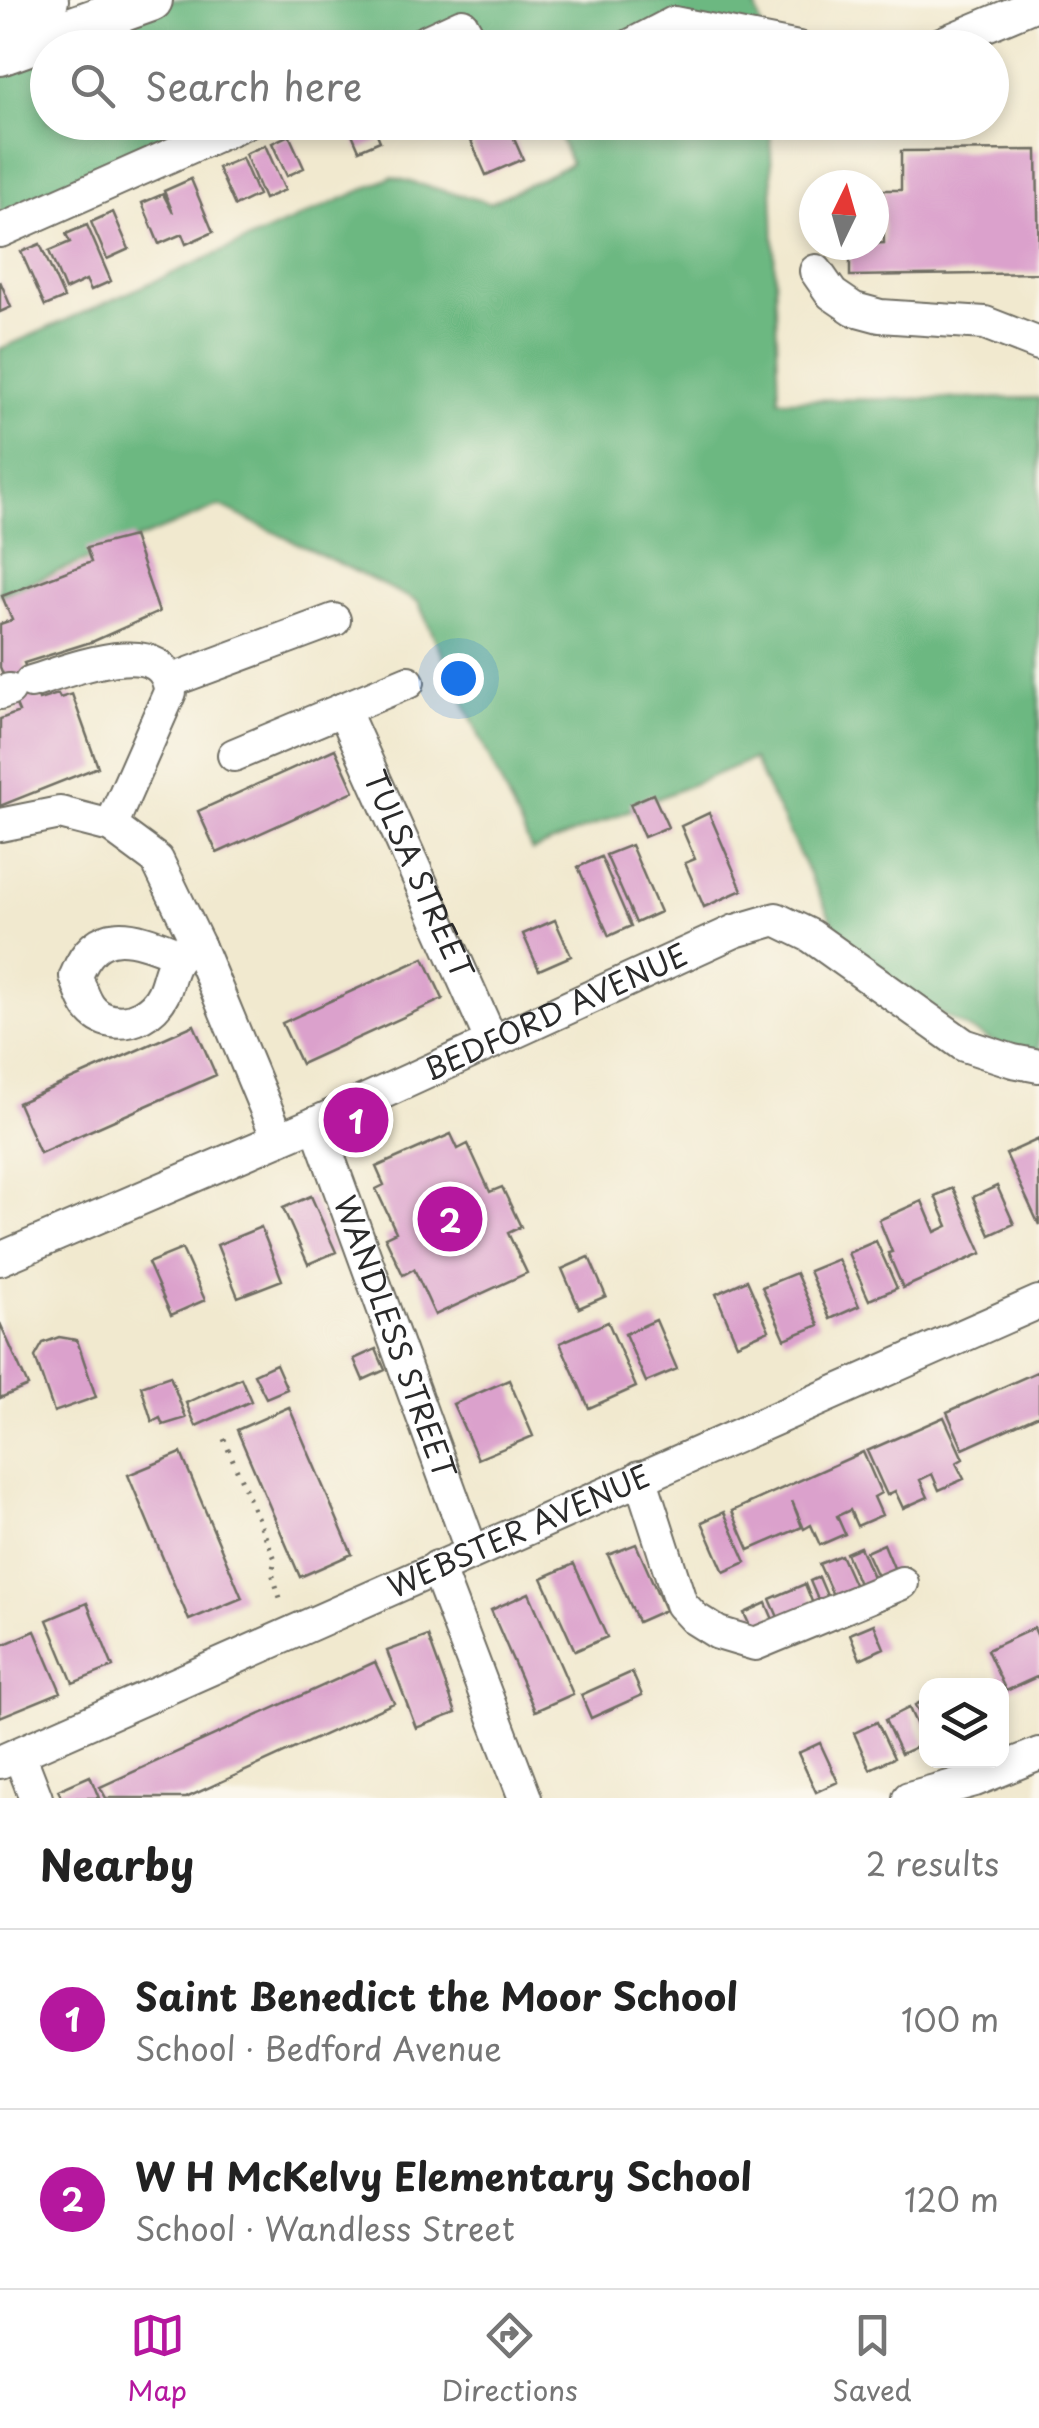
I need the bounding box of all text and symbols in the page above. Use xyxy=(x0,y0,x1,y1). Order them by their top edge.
search box xyxy=(30,30,1009,140)
text: Search here xyxy=(145,57,362,114)
icon: search xyxy=(65,58,120,113)
north arrow xyxy=(799,170,889,260)
your location xyxy=(433,653,484,704)
street label: TULSA STREET xyxy=(353,762,486,986)
street label: BEDFORD AVENUE xyxy=(416,931,694,1091)
pin: 1 xyxy=(324,1082,388,1158)
pin: 2 xyxy=(418,1182,482,1256)
street label: WANDLESS STREET xyxy=(324,1188,469,1485)
street label: WEBSTER AVENUE xyxy=(380,1452,657,1608)
map controls xyxy=(919,1678,1009,1768)
button: layers xyxy=(919,1678,1009,1768)
text: Nearby xyxy=(40,1832,194,1895)
text: 2 results xyxy=(866,1839,999,1887)
text: Saint Benedict the Moor School xyxy=(135,1967,738,2024)
text: 1 xyxy=(65,1995,80,2043)
text: 100 m xyxy=(901,1995,999,2043)
text: School · Bedford Avenue xyxy=(135,2024,502,2072)
text: W H McKelvy Elementary School xyxy=(135,2147,752,2204)
text: 2 xyxy=(61,2175,84,2223)
text: 120 m xyxy=(904,2175,999,2223)
text: School · Wandless Street xyxy=(135,2204,515,2252)
tab: Map xyxy=(127,2308,187,2411)
tab: Directions xyxy=(442,2308,578,2411)
tab: Saved xyxy=(832,2308,912,2411)

